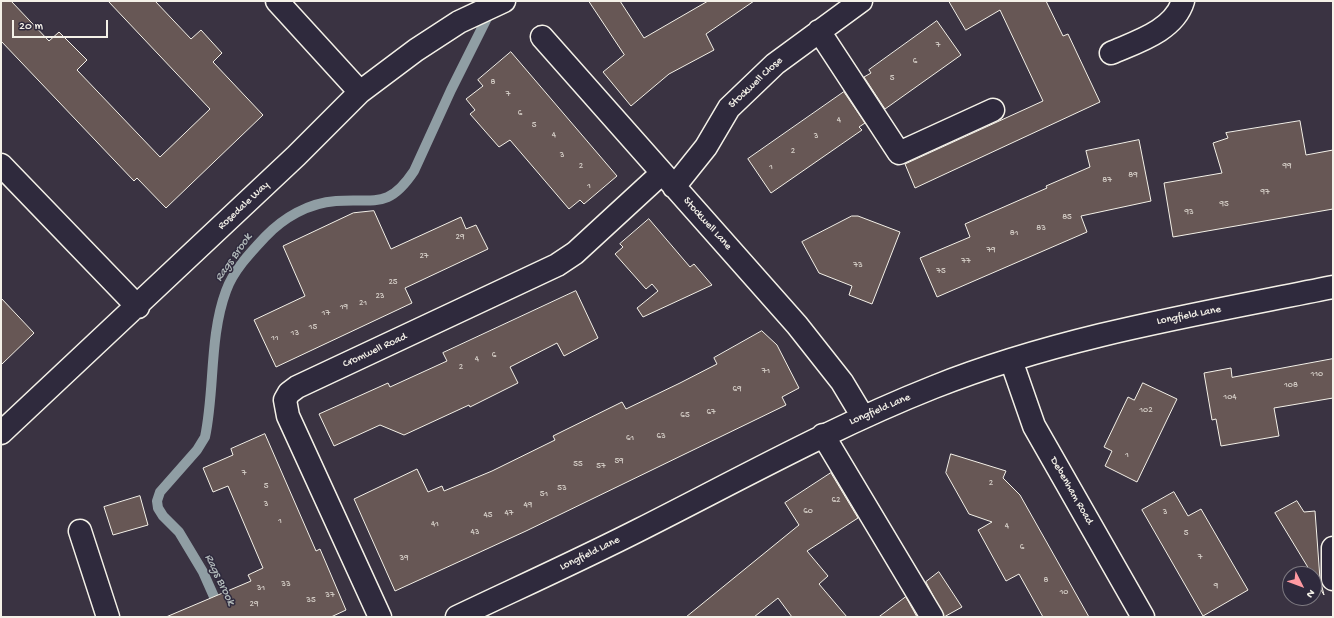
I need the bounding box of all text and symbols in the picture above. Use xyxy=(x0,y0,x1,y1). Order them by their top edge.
scale bar xyxy=(14,12,110,38)
text: 20 m xyxy=(19,20,43,34)
house number: 7 xyxy=(936,41,940,51)
street label: Stockwell Close xyxy=(726,55,786,111)
house number: 6 xyxy=(913,57,917,67)
house number: 5 xyxy=(890,74,894,84)
house number: 8 xyxy=(491,78,495,88)
house number: 7 xyxy=(506,90,510,100)
house number: 6 xyxy=(518,109,522,119)
house number: 4 xyxy=(837,116,841,126)
house number: 5 xyxy=(532,121,536,131)
house number: 4 xyxy=(552,131,556,141)
house number: 3 xyxy=(814,132,818,142)
house number: 2 xyxy=(791,147,795,157)
house number: 3 xyxy=(560,151,564,161)
house number: 2 xyxy=(579,162,583,172)
house number: 99 xyxy=(1282,162,1292,172)
house number: 1 xyxy=(769,163,773,173)
house number: 89 xyxy=(1128,171,1138,181)
house number: 87 xyxy=(1102,176,1112,186)
street label: Rosedale Way xyxy=(216,179,272,233)
house number: 1 xyxy=(587,182,591,192)
house number: 97 xyxy=(1260,188,1270,198)
street label: Stockwell Lane xyxy=(680,195,734,253)
house number: 95 xyxy=(1219,200,1229,210)
house number: 93 xyxy=(1184,208,1194,218)
house number: 85 xyxy=(1062,213,1072,223)
house number: 83 xyxy=(1036,224,1046,234)
house number: 81 xyxy=(1010,229,1018,239)
water label: Rags Brook xyxy=(212,231,256,285)
house number: 29 xyxy=(456,233,464,243)
house number: 79 xyxy=(986,246,996,256)
house number: 27 xyxy=(419,252,429,262)
house number: 77 xyxy=(961,257,971,267)
house number: 73 xyxy=(853,261,863,271)
house number: 75 xyxy=(936,267,946,277)
house number: 25 xyxy=(388,278,398,288)
house number: 23 xyxy=(375,292,385,302)
house number: 21 xyxy=(359,299,367,309)
house number: 19 xyxy=(340,303,348,313)
street label: Longfield Lane xyxy=(1156,303,1222,329)
house number: 17 xyxy=(322,309,330,319)
house number: 15 xyxy=(309,323,317,333)
house number: 13 xyxy=(291,329,299,339)
street label: Cromwell Road xyxy=(341,330,409,372)
house number: 11 xyxy=(271,334,279,344)
house number: 6 xyxy=(492,351,496,361)
house number: 4 xyxy=(475,355,479,365)
house number: 2 xyxy=(459,363,463,373)
house number: 71 xyxy=(762,367,770,377)
house number: 110 xyxy=(1311,370,1323,380)
house number: 108 xyxy=(1284,381,1298,391)
house number: 69 xyxy=(732,385,742,395)
street label: Longfield Lane xyxy=(847,391,913,429)
house number: 104 xyxy=(1223,393,1237,403)
house number: 102 xyxy=(1139,406,1153,416)
house number: 67 xyxy=(706,408,716,418)
house number: 65 xyxy=(680,411,690,421)
house number: 63 xyxy=(656,432,666,442)
house number: 61 xyxy=(626,434,634,444)
house number: 1 xyxy=(1125,451,1129,461)
street label: Debenham Road xyxy=(1046,455,1096,527)
house number: 59 xyxy=(614,457,624,467)
house number: 55 xyxy=(573,460,583,470)
house number: 57 xyxy=(596,462,606,472)
house number: 7 xyxy=(242,469,246,479)
house number: 2 xyxy=(989,479,993,489)
house number: 5 xyxy=(264,482,268,492)
house number: 53 xyxy=(557,484,567,494)
house number: 51 xyxy=(540,490,548,500)
house number: 62 xyxy=(832,496,840,506)
house number: 3 xyxy=(264,500,268,510)
house number: 49 xyxy=(524,501,532,511)
house number: 60 xyxy=(803,507,813,517)
house number: 3 xyxy=(1163,508,1167,518)
house number: 47 xyxy=(505,509,513,519)
house number: 45 xyxy=(484,511,492,521)
house number: 1 xyxy=(278,517,282,527)
house number: 41 xyxy=(431,520,439,530)
house number: 4 xyxy=(1005,522,1009,532)
house number: 43 xyxy=(471,528,479,538)
house number: 5 xyxy=(1184,529,1188,539)
street label: Longfield Lane xyxy=(558,534,622,574)
house number: 6 xyxy=(1020,543,1024,553)
water label: Rags Brook xyxy=(200,552,238,608)
house number: 7 xyxy=(1198,553,1202,563)
house number: 39 xyxy=(399,554,409,564)
north arrow xyxy=(1282,566,1322,606)
house number: 8 xyxy=(1044,576,1048,586)
house number: 33 xyxy=(281,580,291,590)
house number: 9 xyxy=(1214,582,1218,592)
house number: 31 xyxy=(257,584,265,594)
text: N xyxy=(1303,587,1317,600)
house number: 10 xyxy=(1060,588,1068,598)
house number: 37 xyxy=(325,591,335,601)
house number: 35 xyxy=(306,596,316,606)
house number: 29 xyxy=(250,600,258,610)

